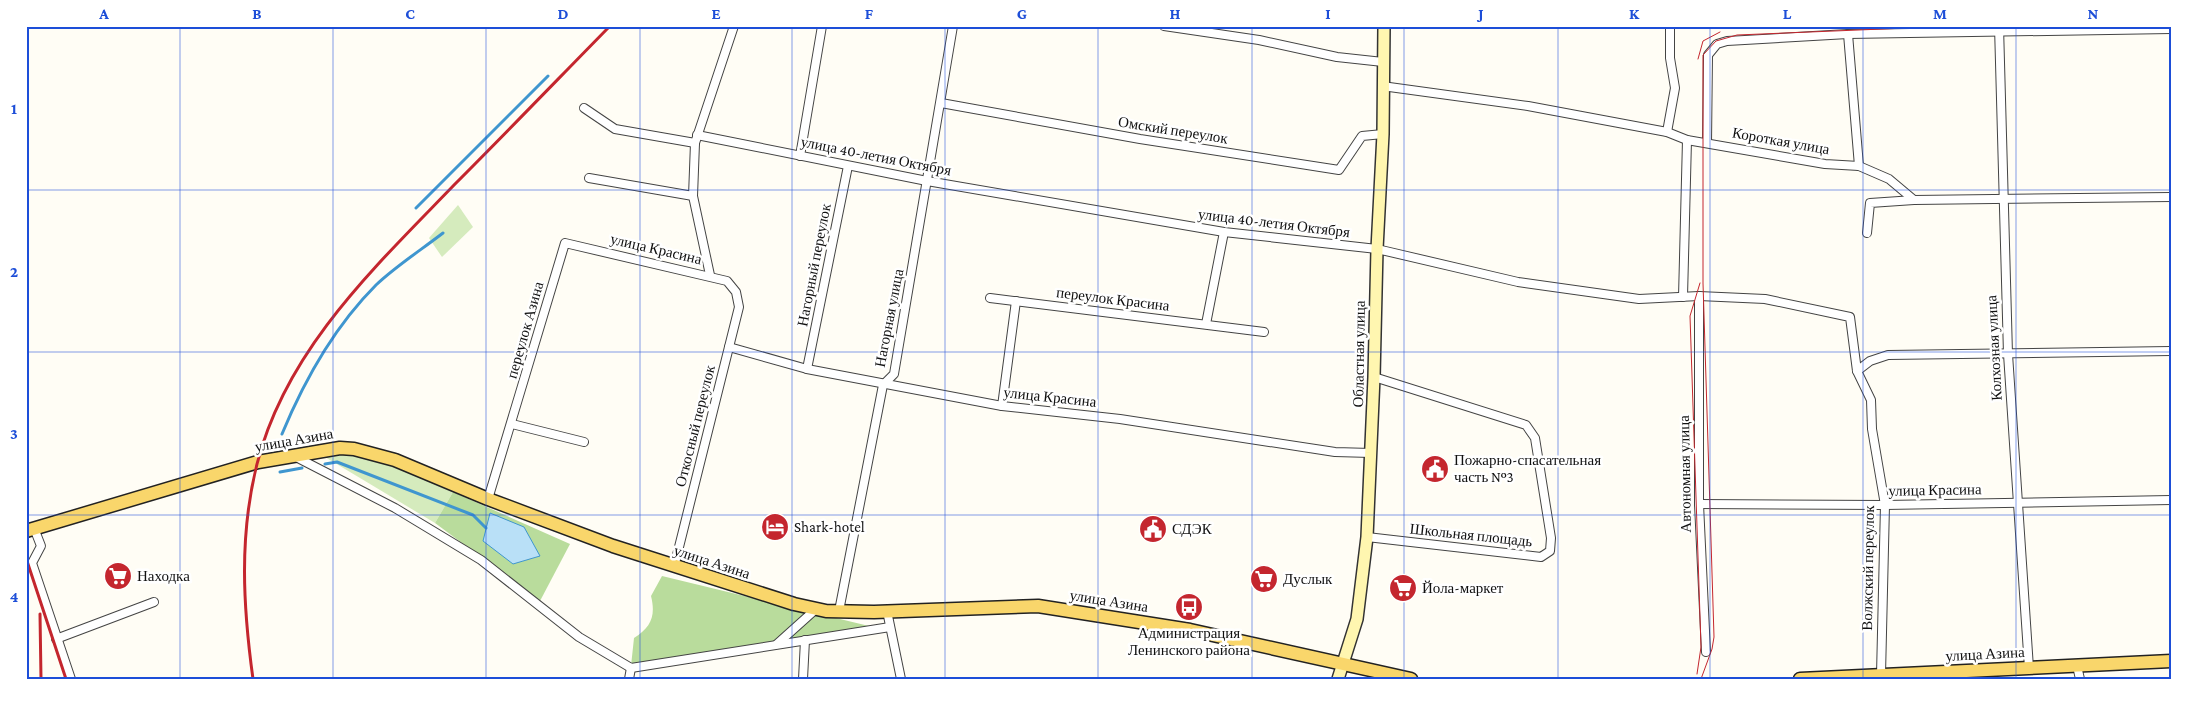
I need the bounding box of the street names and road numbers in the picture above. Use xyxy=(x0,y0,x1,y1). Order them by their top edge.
street label: Омский переулок xyxy=(1117,113,1230,147)
street label: Короткая улица xyxy=(1731,125,1831,157)
street label: улица 40-летия Октября xyxy=(799,134,953,178)
street label: Нагорный переулок xyxy=(794,202,834,328)
street label: улица 40-летия Октября xyxy=(1197,206,1351,240)
street label: улица Красина xyxy=(609,231,704,267)
street label: Нагорная улица xyxy=(872,267,906,368)
street label: переулок Азина xyxy=(504,279,547,380)
street label: переулок Красина xyxy=(1055,284,1171,314)
street label: Колхозная улица xyxy=(1983,294,2005,401)
street label: Областная улица xyxy=(1350,300,1368,408)
street label: Откосный переулок xyxy=(672,363,718,489)
street label: улица Красина xyxy=(1003,384,1098,410)
street label: Автономная улица xyxy=(1676,415,1694,533)
street label: улица Азина xyxy=(254,425,335,455)
street label: улица Красина xyxy=(1888,481,1982,499)
street label: Волжский переулок xyxy=(1859,505,1877,631)
street label: Школьная площадь xyxy=(1409,521,1533,549)
street label: улица Азина xyxy=(672,542,753,582)
street label: улица Азина xyxy=(1069,587,1150,615)
street label: улица Азина xyxy=(1945,644,2025,664)

